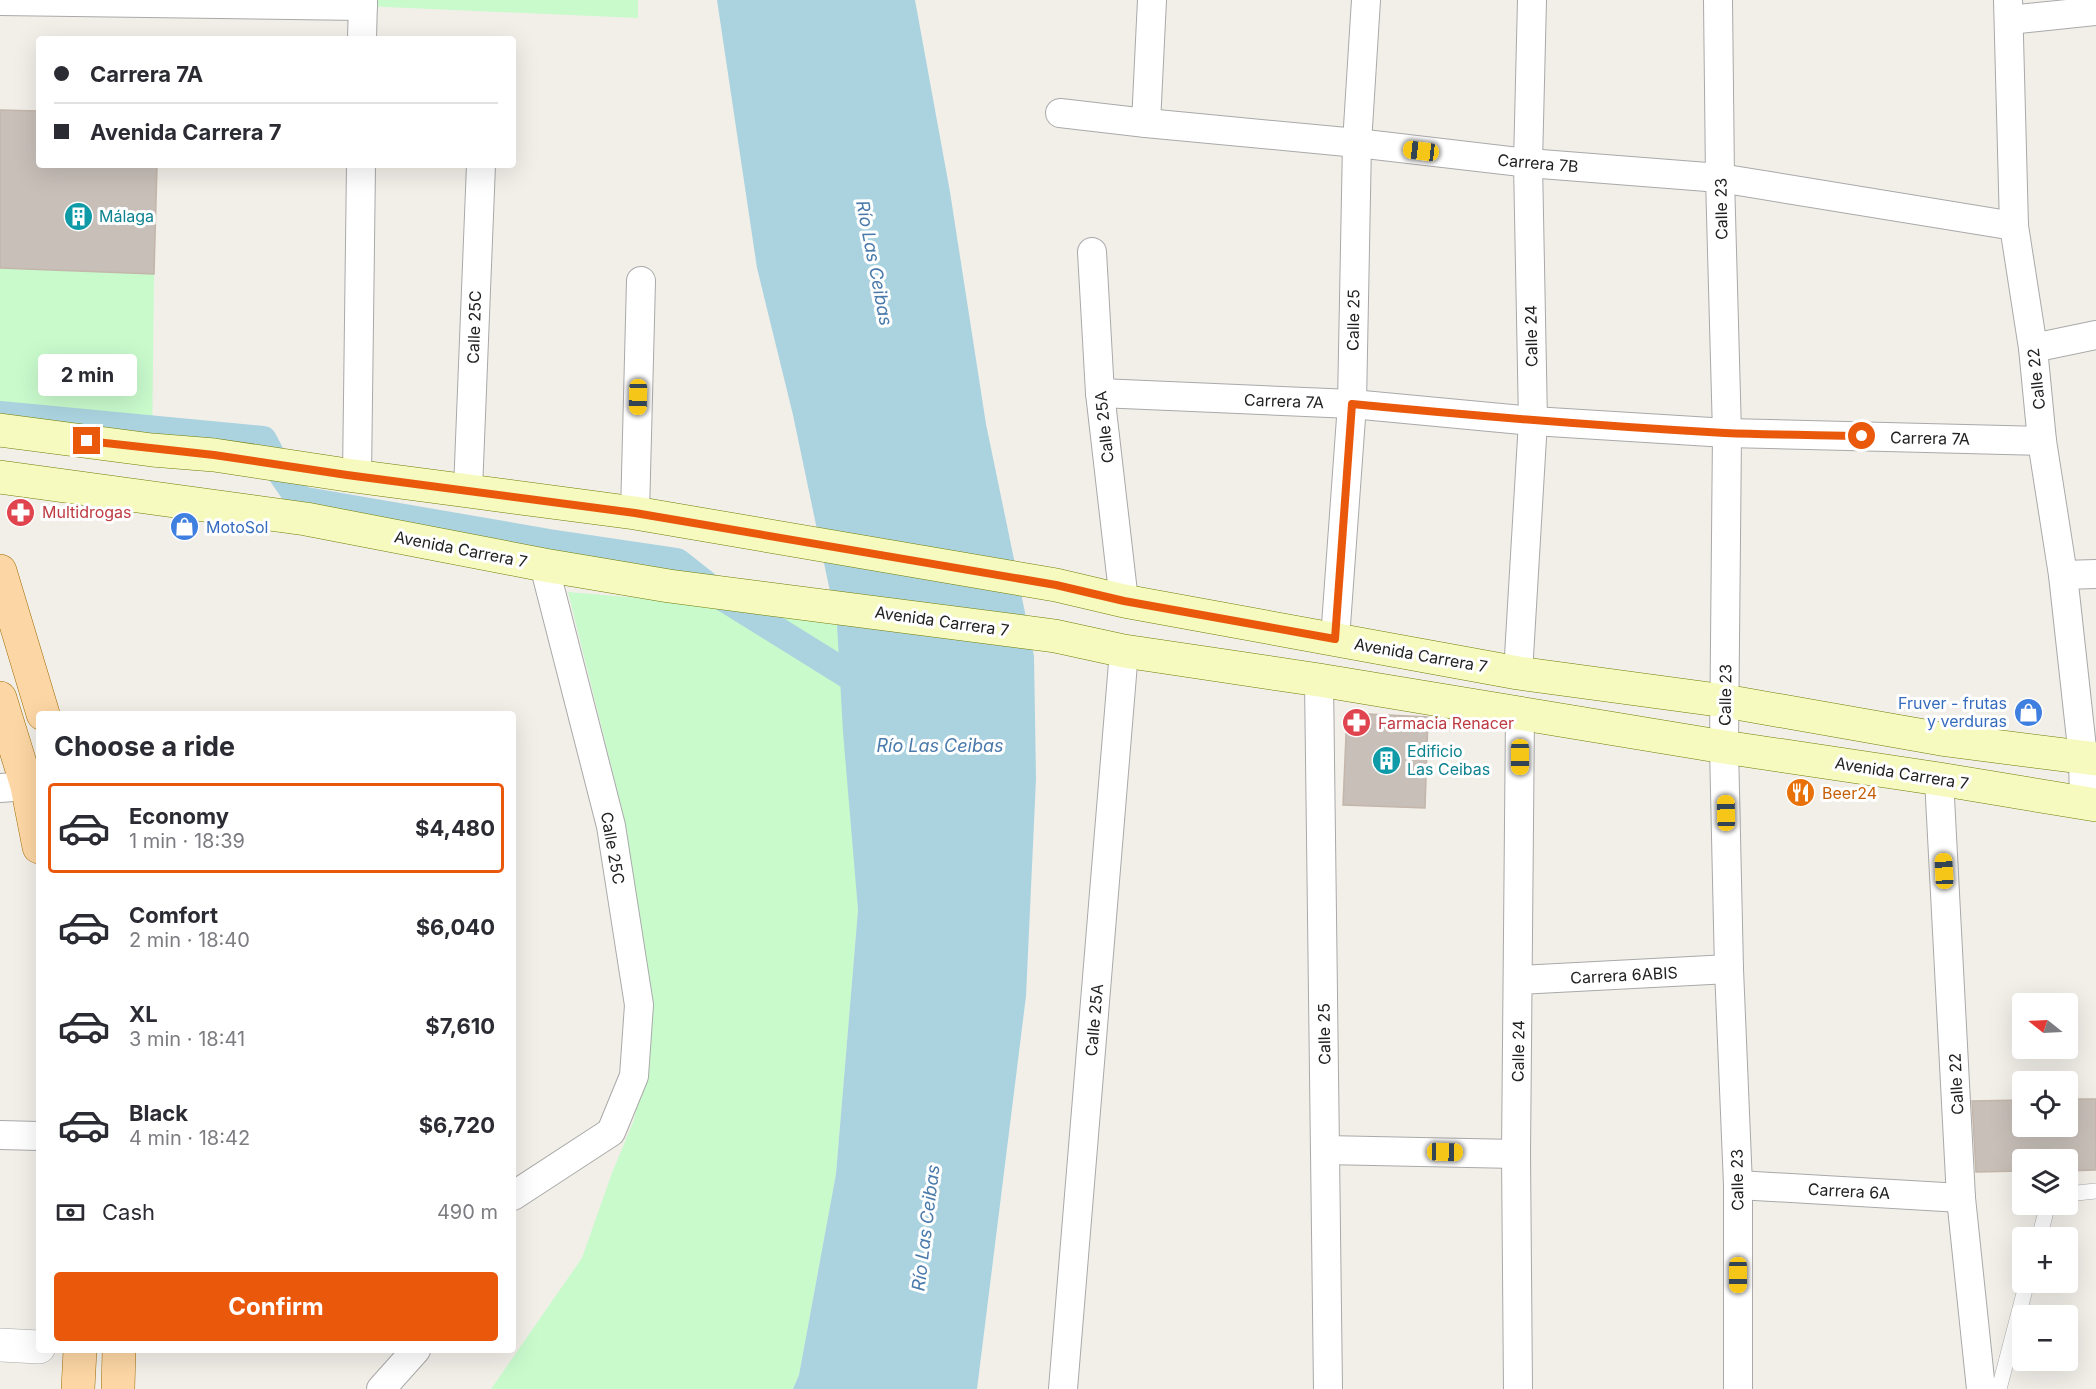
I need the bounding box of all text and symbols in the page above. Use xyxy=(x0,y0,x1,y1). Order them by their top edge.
text: Carrera 7A xyxy=(90,61,203,87)
text: Avenida Carrera 7 xyxy=(90,119,281,145)
car xyxy=(1402,140,1440,162)
street label: Carrera 7B xyxy=(1497,150,1579,176)
street label: Calle 23 xyxy=(1710,178,1732,240)
water label: Río Las Ceibas xyxy=(852,199,897,327)
building icon: Málaga xyxy=(62,200,94,232)
place label: Málaga xyxy=(99,206,154,226)
street label: Calle 25 xyxy=(1342,289,1364,351)
street label: Calle 25C xyxy=(463,290,485,364)
street label: Calle 24 xyxy=(1520,305,1542,367)
street label: Calle 22 xyxy=(2023,347,2049,411)
callout: 2 min xyxy=(38,354,136,396)
text: 2 min xyxy=(61,363,114,387)
car xyxy=(629,379,647,415)
street label: Calle 25A xyxy=(1090,390,1118,464)
street label: Carrera 7A xyxy=(1244,390,1324,412)
route start xyxy=(1848,422,1875,449)
route end xyxy=(73,427,100,454)
street label: Carrera 7A xyxy=(1890,427,1970,449)
pharmacy icon: Multidrogas xyxy=(5,496,37,528)
place label: Multidrogas xyxy=(42,502,132,522)
shop icon: MotoSol xyxy=(169,511,201,543)
place label: MotoSol xyxy=(206,517,268,537)
street label: Avenida Carrera 7 xyxy=(393,526,529,572)
street label: Avenida Carrera 7 xyxy=(874,602,1010,640)
street label: Avenida Carrera 7 xyxy=(1353,633,1489,677)
street label: Calle 23 xyxy=(1714,664,1736,726)
place label: Fruver - frutas y verduras xyxy=(1898,693,2007,731)
shop icon: Fruver - frutas y verduras xyxy=(2012,696,2044,728)
pharmacy icon: Farmacia Renacer xyxy=(1341,707,1373,739)
place label: Farmacia Renacer xyxy=(1378,713,1514,733)
text: Choose a ride xyxy=(54,730,235,763)
water label: Río Las Ceibas xyxy=(876,735,1004,756)
car xyxy=(1511,739,1529,775)
place label: Edificio Las Ceibas xyxy=(1407,741,1490,779)
building icon: Edificio Las Ceibas xyxy=(1370,744,1402,776)
street label: Avenida Carrera 7 xyxy=(1834,753,1970,793)
restaurant icon: Beer24 xyxy=(1785,777,1817,809)
place label: Beer24 xyxy=(1822,783,1877,803)
car xyxy=(1717,795,1735,831)
icon: car xyxy=(57,801,111,855)
text: Economy xyxy=(129,803,229,829)
street label: Calle 25C xyxy=(597,810,629,886)
text: $4,480 xyxy=(415,815,495,841)
text: 1 min · 18:39 xyxy=(129,829,245,853)
car xyxy=(1934,853,1954,889)
icon: car xyxy=(57,900,111,954)
text: Comfort xyxy=(129,902,218,928)
text: $6,040 xyxy=(416,914,495,940)
text: 2 min · 18:40 xyxy=(129,928,250,952)
street label: Carrera 6ABIS xyxy=(1570,962,1678,988)
street label: Calle 25A xyxy=(1081,983,1107,1057)
north arrow xyxy=(2012,993,2078,1059)
map controls xyxy=(2012,993,2078,1371)
icon: car xyxy=(57,999,111,1053)
text: XL xyxy=(129,1001,158,1027)
street label: Calle 25 xyxy=(1313,1003,1335,1065)
text: $7,610 xyxy=(425,1013,495,1039)
street label: Calle 24 xyxy=(1507,1020,1529,1082)
text: 3 min · 18:41 xyxy=(129,1027,245,1051)
street label: Calle 22 xyxy=(1944,1053,1968,1115)
button: locate xyxy=(2012,1071,2078,1137)
icon: car xyxy=(57,1098,111,1152)
text: Black xyxy=(129,1100,188,1126)
text: $6,720 xyxy=(419,1112,495,1138)
text: 4 min · 18:42 xyxy=(129,1126,250,1150)
car xyxy=(1427,1143,1463,1161)
street label: Calle 23 xyxy=(1726,1149,1748,1211)
button: layers xyxy=(2012,1149,2078,1215)
water label: Río Las Ceibas xyxy=(907,1164,944,1292)
street label: Carrera 6A xyxy=(1807,1179,1891,1203)
icon: cash xyxy=(54,1196,87,1229)
text: Cash xyxy=(102,1199,155,1225)
text: 490 m xyxy=(437,1200,498,1224)
button: + xyxy=(2012,1227,2078,1293)
car xyxy=(1729,1257,1747,1293)
button: Confirm xyxy=(54,1272,498,1341)
button: − xyxy=(2012,1305,2078,1371)

